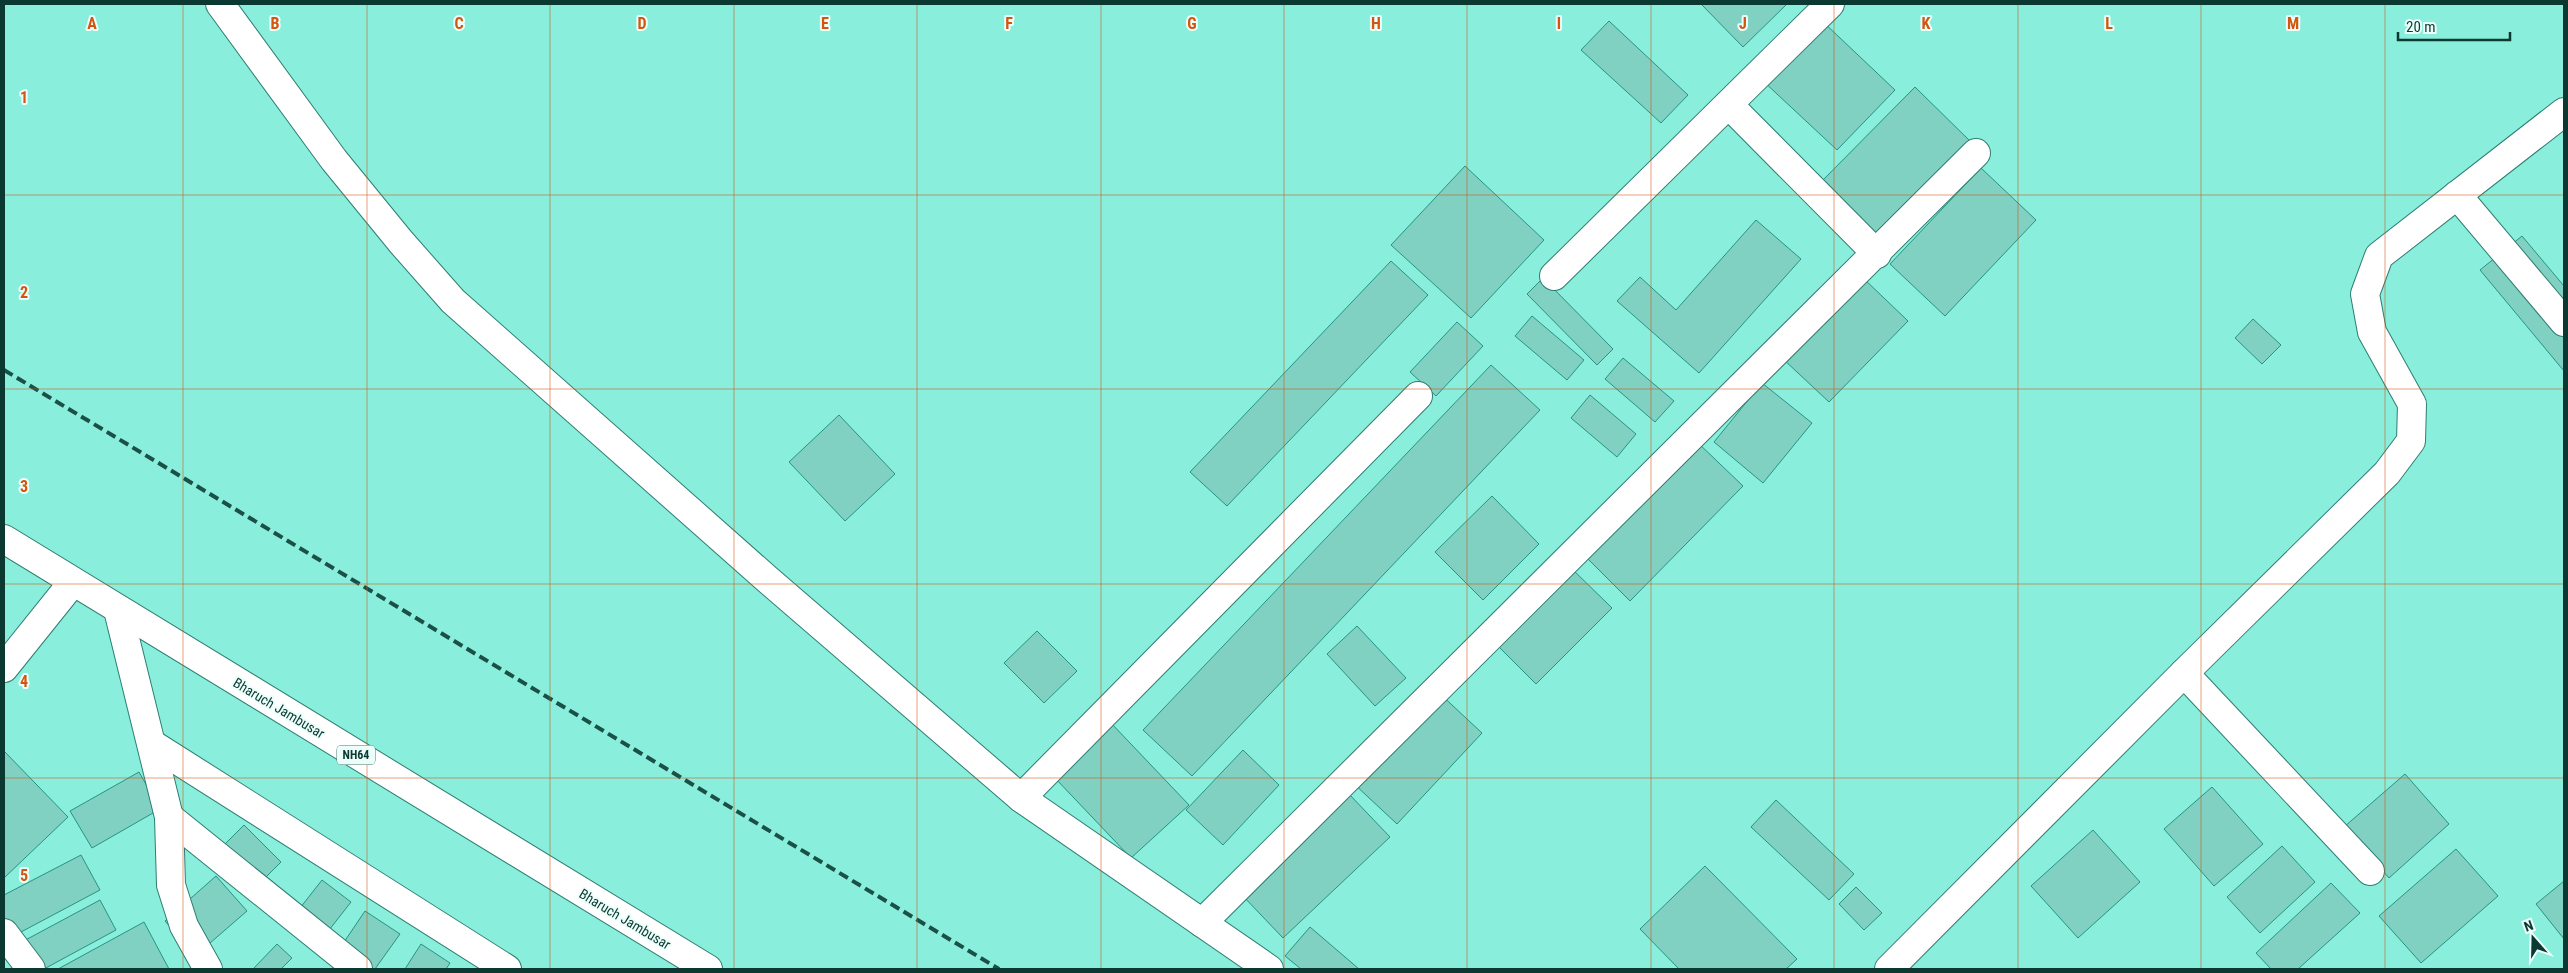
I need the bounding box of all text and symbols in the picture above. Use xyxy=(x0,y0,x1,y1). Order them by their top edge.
scale bar xyxy=(2398,10,2510,42)
text: A xyxy=(87,14,97,33)
text: B xyxy=(271,14,280,33)
text: C xyxy=(454,14,464,33)
text: D xyxy=(637,14,647,33)
text: E xyxy=(821,14,829,33)
text: F xyxy=(1005,14,1013,33)
text: G xyxy=(1187,14,1197,33)
text: H xyxy=(1371,14,1381,33)
text: I xyxy=(1557,14,1561,33)
text: J xyxy=(1739,14,1747,33)
text: K xyxy=(1922,14,1931,33)
text: L xyxy=(2105,14,2113,33)
text: M xyxy=(2287,14,2299,33)
text: 20 m xyxy=(2406,18,2436,36)
text: 1 xyxy=(20,88,28,107)
text: 2 xyxy=(20,283,28,302)
text: 3 xyxy=(20,477,28,496)
text: 4 xyxy=(20,672,28,691)
street label: Bharuch Jambusar xyxy=(230,674,328,742)
road number: NH64 xyxy=(337,746,375,764)
text: 5 xyxy=(20,866,28,885)
street label: Bharuch Jambusar xyxy=(576,885,674,953)
north arrow xyxy=(2508,913,2558,963)
text: N xyxy=(2522,917,2535,935)

